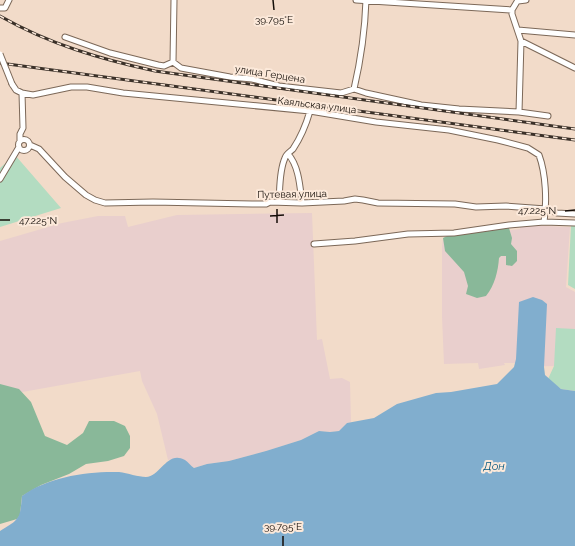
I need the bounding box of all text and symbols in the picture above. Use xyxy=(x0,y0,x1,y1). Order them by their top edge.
text: 39.795°E xyxy=(255,14,293,25)
street label: улица Герцена xyxy=(234,63,306,85)
street label: Каяльская улица xyxy=(277,95,357,115)
street label: Путевая улица xyxy=(257,188,327,200)
text: 47.225°N xyxy=(518,205,556,216)
text: 47.225°N xyxy=(19,215,57,226)
water label: Дон xyxy=(482,460,505,473)
text: 39.795°E xyxy=(264,521,302,532)

